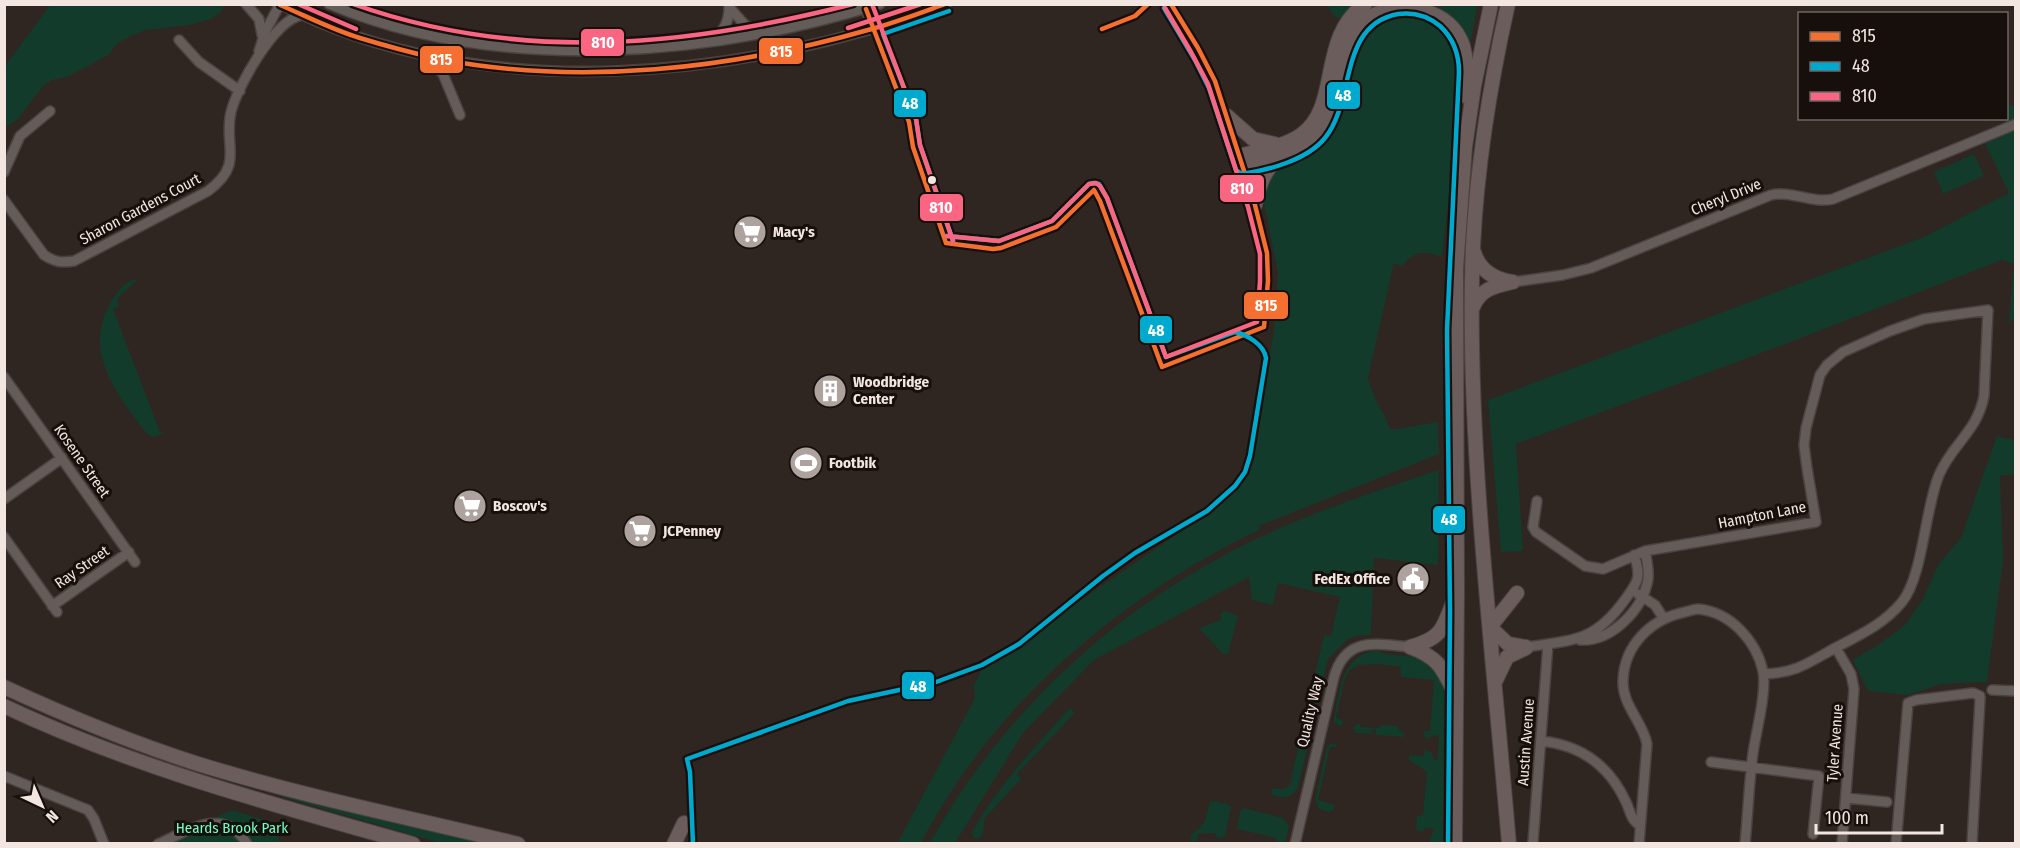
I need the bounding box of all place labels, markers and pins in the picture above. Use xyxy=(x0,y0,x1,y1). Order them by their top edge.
unlabelled marker xyxy=(926,174,938,186)
supermarket icon: Macy's xyxy=(732,214,768,250)
place label: Macy's xyxy=(773,223,815,241)
building icon: Woodbridge Center xyxy=(812,373,848,409)
place label: Woodbridge Center xyxy=(853,373,929,408)
sports icon: Footbik xyxy=(788,445,824,481)
place label: Footbik xyxy=(829,454,876,472)
supermarket icon: Boscov's xyxy=(452,488,488,524)
place label: Boscov's xyxy=(493,497,547,515)
supermarket icon: JCPenney xyxy=(622,513,658,549)
place label: JCPenney xyxy=(662,522,722,540)
public building icon: FedEx Office xyxy=(1395,561,1431,597)
place label: FedEx Office xyxy=(1314,570,1390,588)

